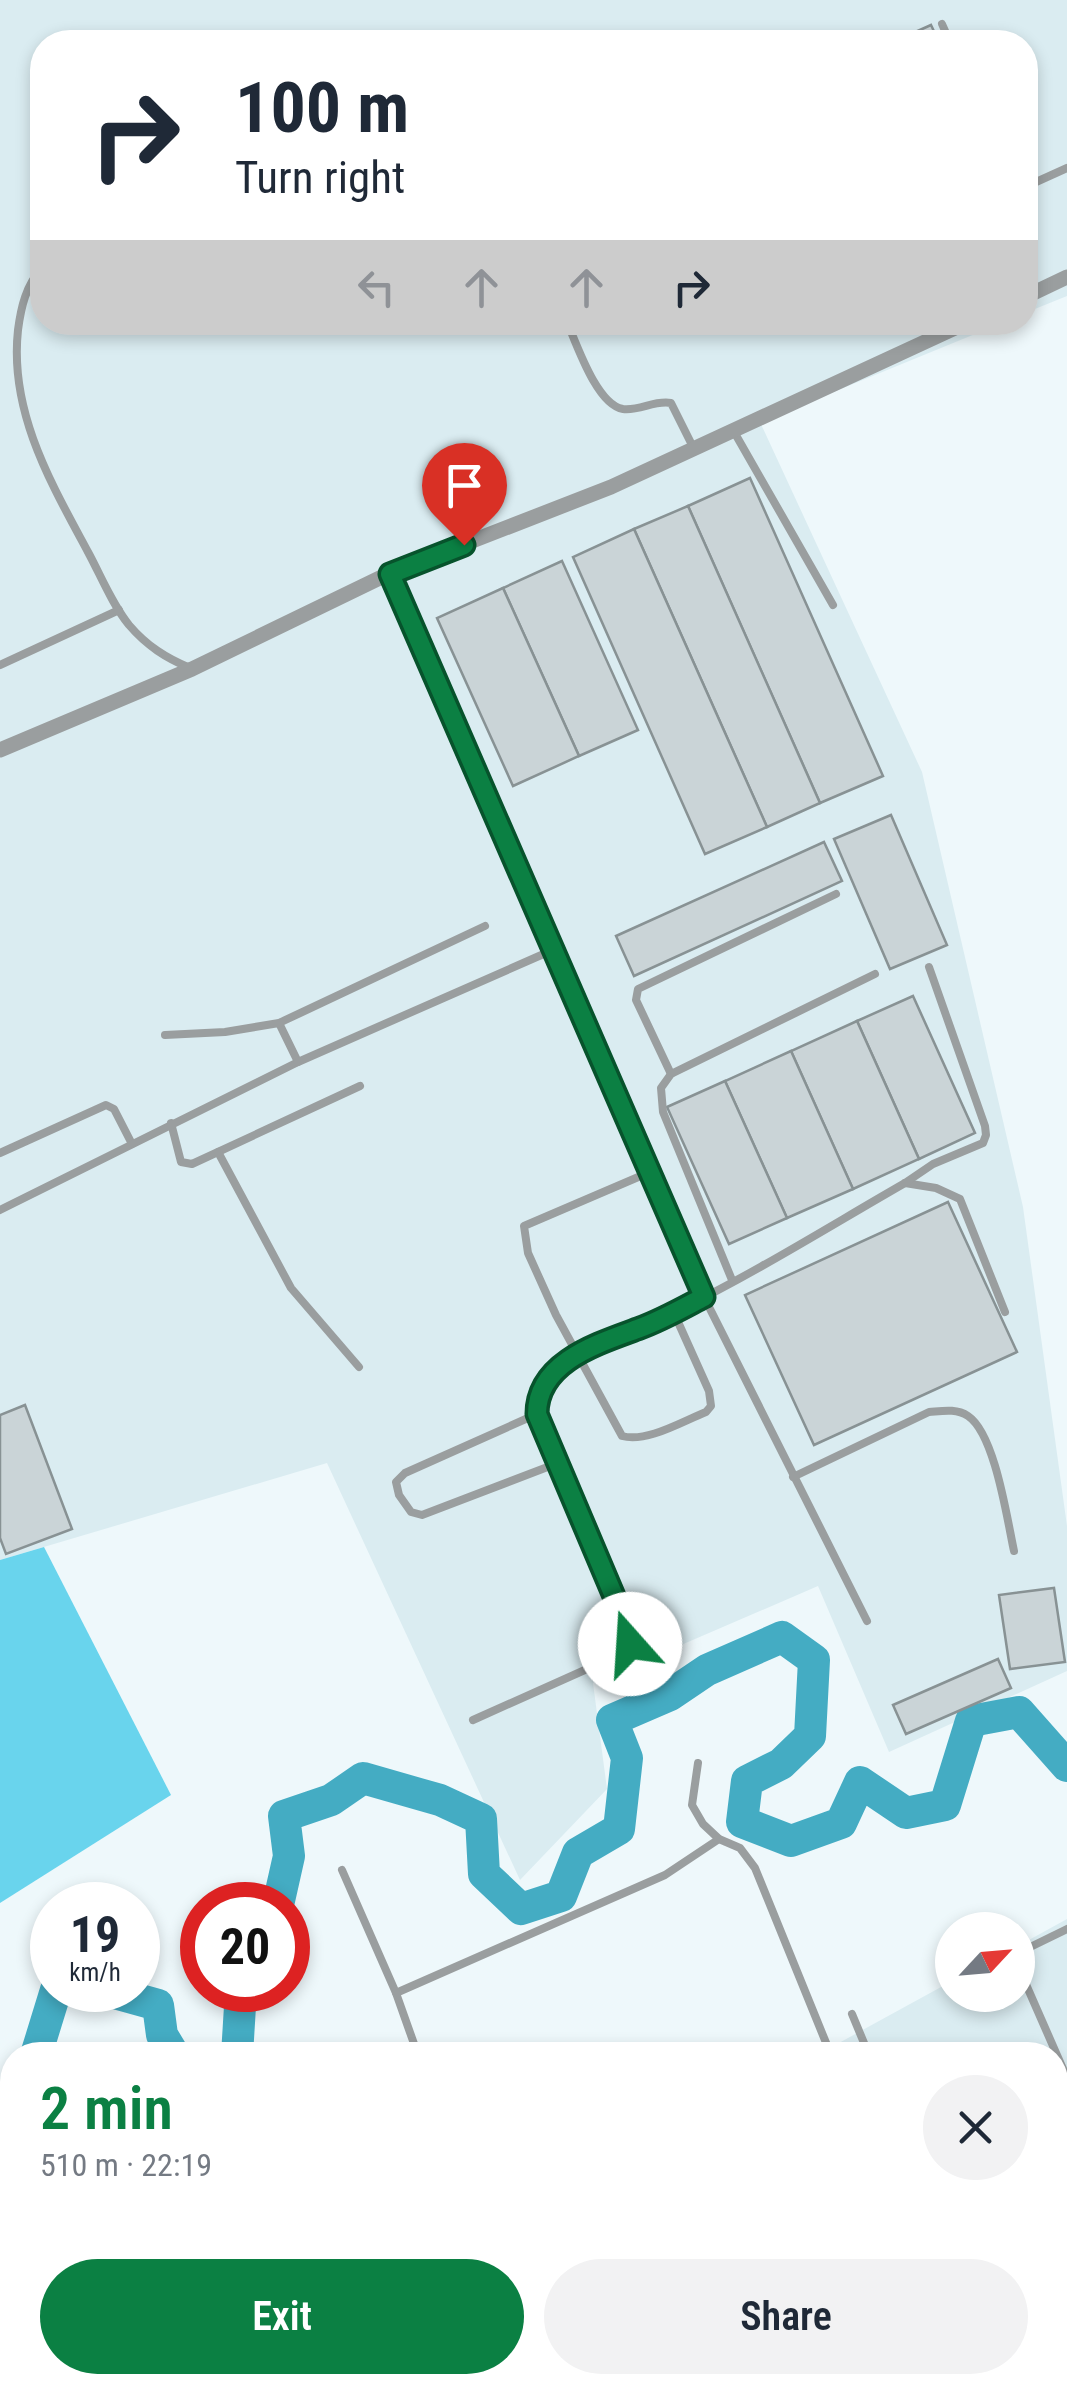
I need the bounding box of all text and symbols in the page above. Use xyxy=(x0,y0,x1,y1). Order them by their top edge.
text: 100 m xyxy=(235,67,409,149)
icon: right xyxy=(70,70,200,200)
text: Turn right xyxy=(235,151,405,204)
icon: left xyxy=(349,260,404,315)
icon: ahead xyxy=(454,260,509,315)
icon: ahead xyxy=(559,260,614,315)
icon: right xyxy=(664,260,719,315)
pin xyxy=(422,443,507,546)
icon: arrive xyxy=(437,458,492,513)
position arrow xyxy=(578,1592,682,1696)
speed limit sign: 20 xyxy=(180,1882,310,2012)
text: 19 xyxy=(70,1906,120,1964)
north arrow xyxy=(935,1912,1035,2012)
map controls xyxy=(935,1912,1035,2012)
text: km/h xyxy=(69,1958,121,1987)
text: 2 min xyxy=(40,2073,173,2144)
button: close xyxy=(923,2075,1028,2180)
text: 510 m · 22:19 xyxy=(40,2146,212,2184)
button: Exit xyxy=(40,2259,524,2374)
button: Share xyxy=(544,2259,1028,2374)

